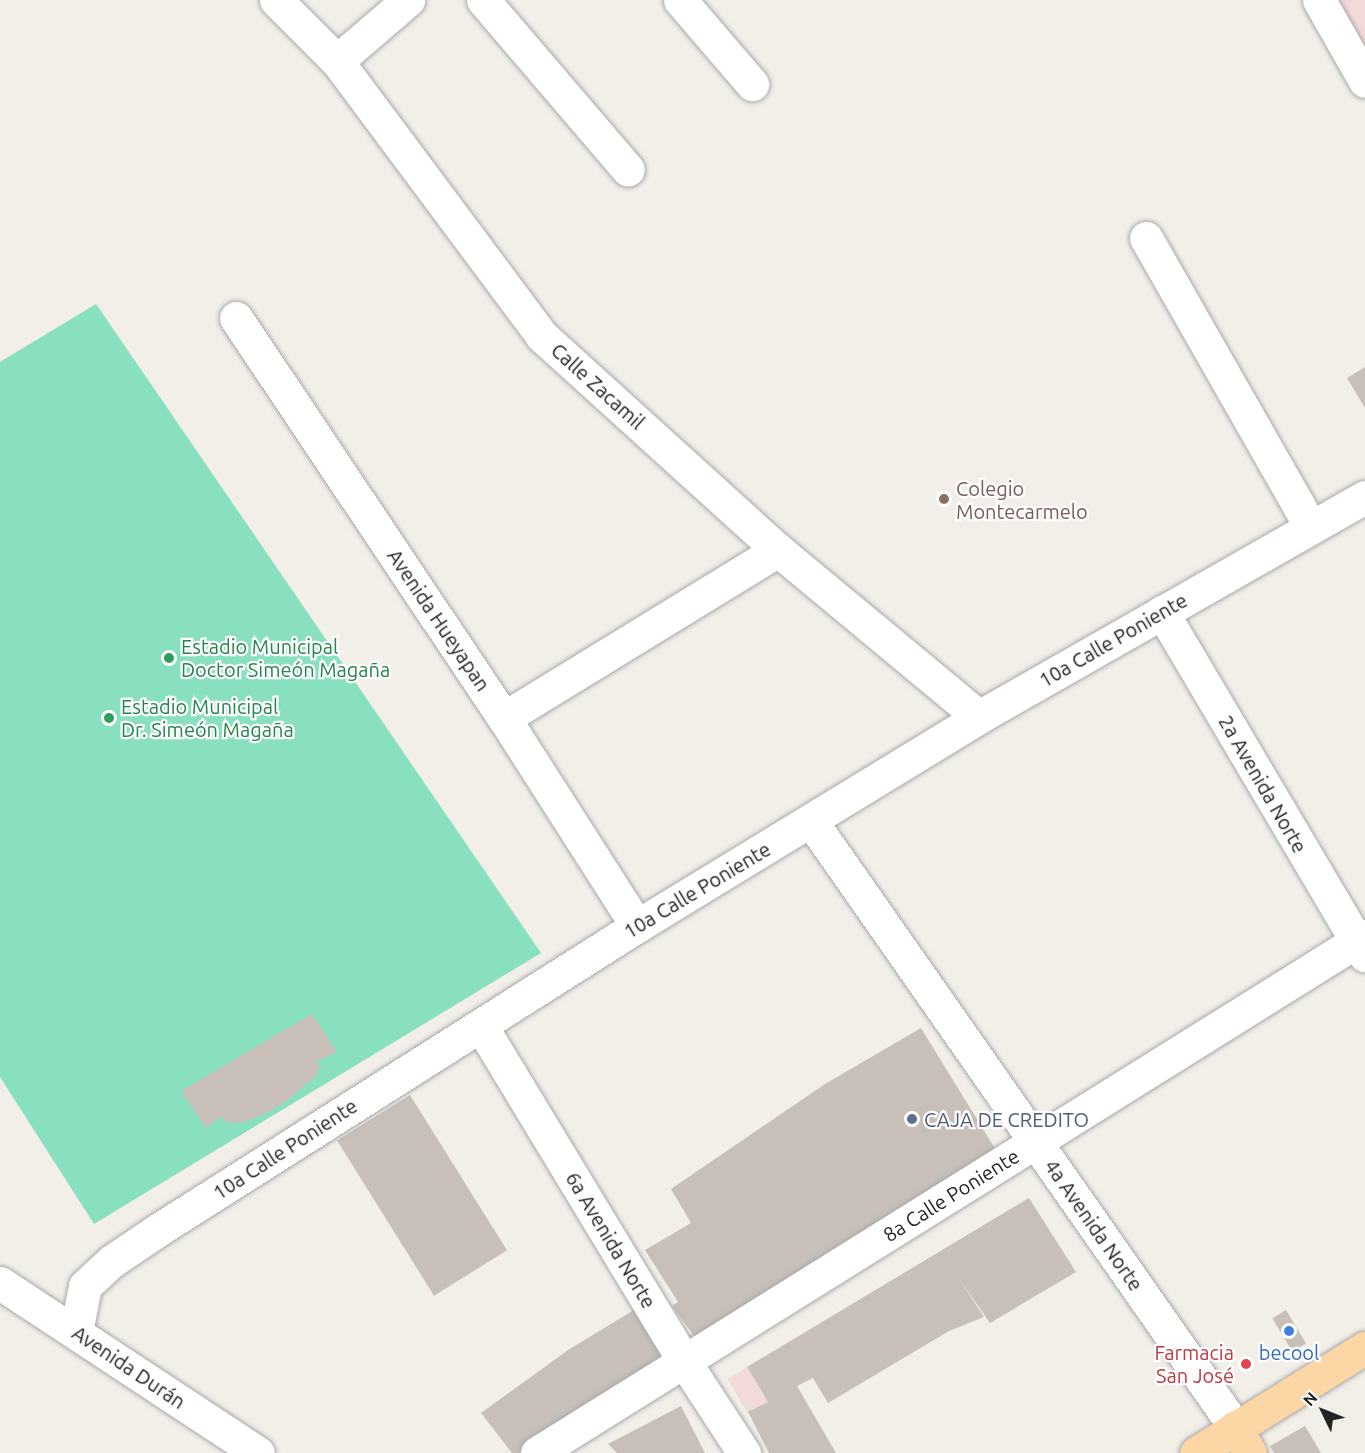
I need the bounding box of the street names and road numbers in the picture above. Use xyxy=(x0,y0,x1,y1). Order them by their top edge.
street label: Calle Zacamil xyxy=(546,338,650,434)
street label: Avenida Hueyapan xyxy=(383,544,495,696)
street label: 10a Calle Poniente xyxy=(1035,588,1191,692)
street label: 2a Avenida Norte xyxy=(1214,711,1312,857)
street label: 10a Calle Poniente xyxy=(619,837,775,943)
street label: 10a Calle Poniente xyxy=(208,1093,362,1205)
street label: 8a Calle Poniente xyxy=(879,1144,1023,1246)
street label: 4a Avenida Norte xyxy=(1040,1155,1148,1295)
street label: 6a Avenida Norte xyxy=(561,1167,661,1313)
street label: Avenida Durán xyxy=(68,1320,190,1414)

